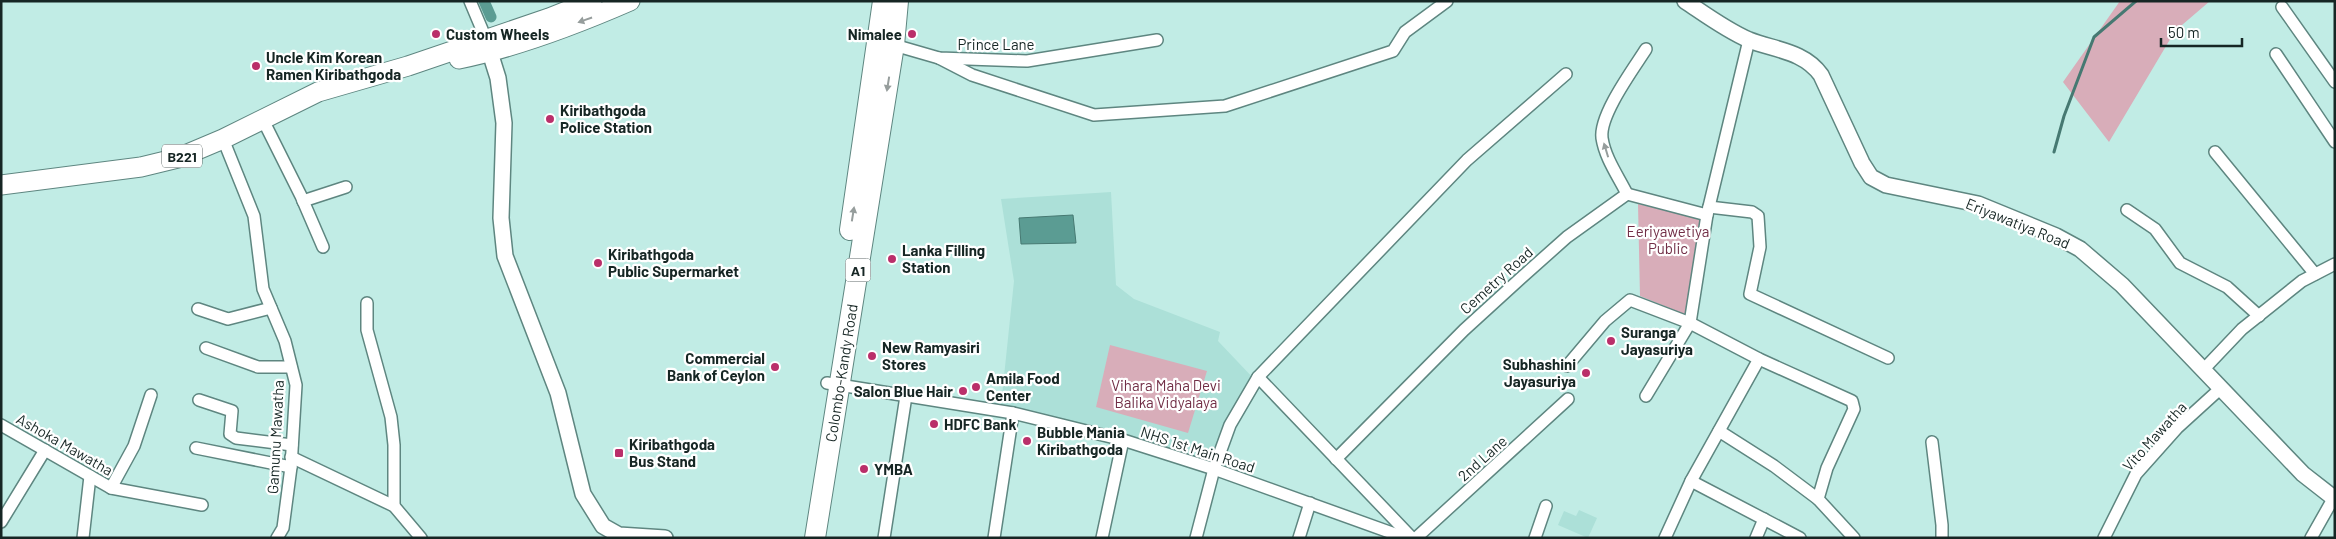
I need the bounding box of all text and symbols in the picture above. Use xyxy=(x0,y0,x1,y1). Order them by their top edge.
scale bar xyxy=(2161,15,2242,47)
one-way arrow xyxy=(578,17,593,24)
text: 50 m xyxy=(2168,23,2200,41)
place label: Custom Wheels xyxy=(446,25,550,43)
place label: Nimalee xyxy=(848,25,902,43)
marker: Custom Wheels xyxy=(430,28,442,40)
marker: Nimalee xyxy=(906,28,918,40)
street label: Prince Lane xyxy=(957,35,1035,53)
place label: Uncle Kim Korean Ramen Kiribathgoda xyxy=(266,48,401,83)
marker: Uncle Kim Korean Ramen Kiribathgoda xyxy=(250,60,262,72)
one-way arrow xyxy=(884,77,892,93)
place label: Kiribathgoda Police Station xyxy=(560,101,652,136)
marker: Kiribathgoda Police Station xyxy=(544,113,556,125)
one-way arrow xyxy=(1602,142,1610,157)
road number: B221 xyxy=(162,144,202,168)
street label: Eriyawatiya Road xyxy=(1963,194,2073,252)
one-way arrow xyxy=(849,206,857,222)
park label: Eeriyawetiya Public xyxy=(1627,222,1709,257)
place label: Lanka Filling Station xyxy=(902,241,985,276)
street label: Cemetry Road xyxy=(1456,243,1536,317)
place label: Kiribathgoda Public Supermarket xyxy=(608,245,739,280)
marker: Lanka Filling Station xyxy=(886,253,898,265)
marker: Kiribathgoda Public Supermarket xyxy=(592,257,604,269)
road number: A1 xyxy=(846,258,870,282)
street label: Colombo-Kandy Road xyxy=(821,303,861,443)
place label: Suranga Jayasuriya xyxy=(1621,323,1693,358)
marker: Suranga Jayasuriya xyxy=(1605,335,1617,347)
place label: New Ramyasiri Stores xyxy=(882,338,980,373)
place label: Commercial Bank of Ceylon xyxy=(667,349,765,384)
marker: New Ramyasiri Stores xyxy=(866,350,878,362)
place label: Subhashini Jayasuriya xyxy=(1503,355,1576,390)
marker: Commercial Bank of Ceylon xyxy=(769,361,781,373)
marker: Subhashini Jayasuriya xyxy=(1580,367,1592,379)
place label: Amila Food Center xyxy=(986,369,1060,404)
park label: Vihara Maha Devi Balika Vidyalaya xyxy=(1111,376,1221,411)
street label: Gamunu Mawatha xyxy=(263,380,287,494)
marker: Amila Food Center xyxy=(970,381,982,393)
place label: Salon Blue Hair xyxy=(854,382,953,400)
marker: Salon Blue Hair xyxy=(957,385,969,397)
street label: Vito Mawatha xyxy=(2118,398,2190,474)
street label: Ashoka Mawatha xyxy=(14,409,116,479)
place label: HDFC Bank xyxy=(944,415,1017,433)
marker: HDFC Bank xyxy=(928,418,940,430)
street label: NHS 1st Main Road xyxy=(1139,422,1257,476)
place label: Bubble Mania Kiribathgoda xyxy=(1037,423,1125,458)
street label: 2nd Lane xyxy=(1454,431,1510,485)
place label: Kiribathgoda Bus Stand xyxy=(629,435,715,470)
marker: Bubble Mania Kiribathgoda xyxy=(1021,435,1033,447)
marker: Kiribathgoda Bus Stand xyxy=(613,447,625,459)
place label: YMBA xyxy=(874,460,913,478)
marker: YMBA xyxy=(858,463,870,475)

